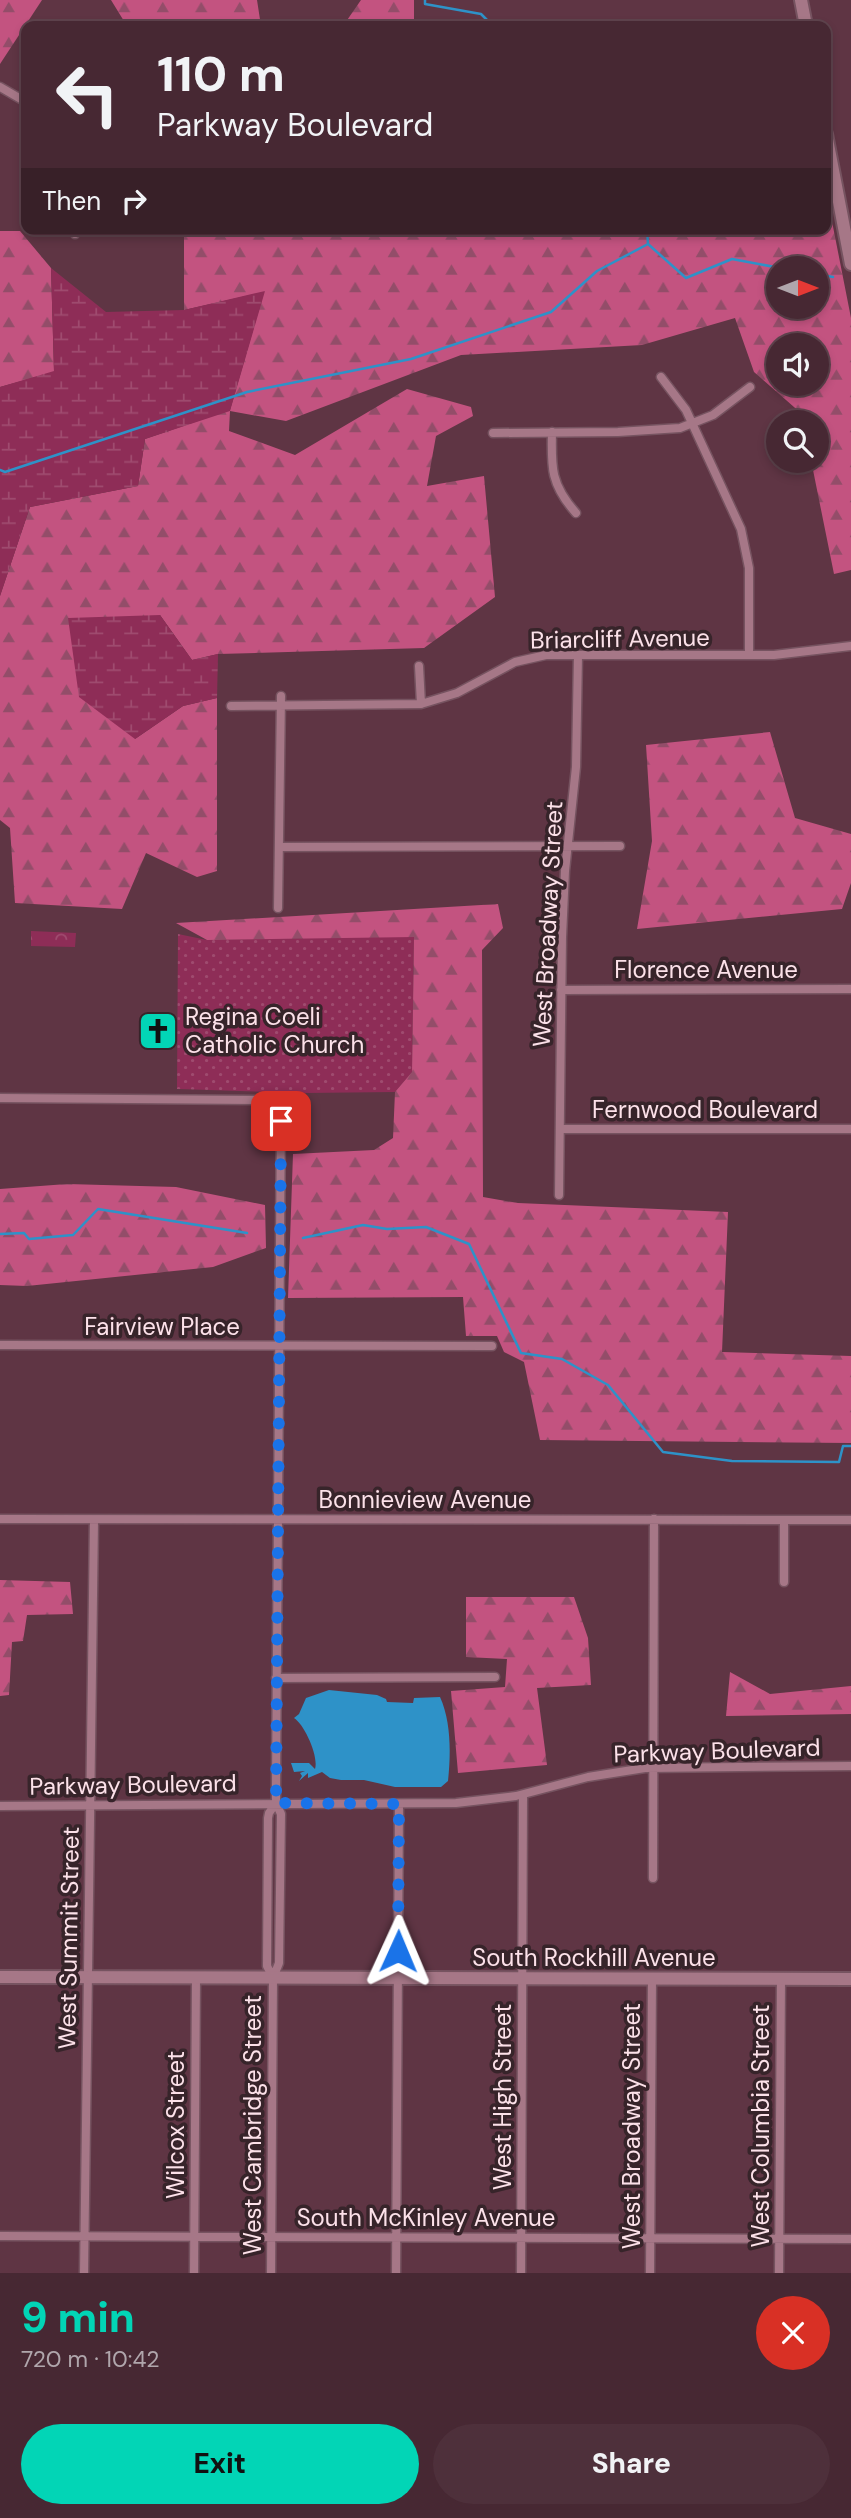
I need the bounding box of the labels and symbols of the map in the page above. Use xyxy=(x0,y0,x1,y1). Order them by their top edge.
north arrow xyxy=(766,256,830,318)
street label: Briarcliff Avenue xyxy=(530,621,710,656)
street label: West Broadway Street xyxy=(526,800,569,1048)
street label: Florence Avenue xyxy=(614,954,798,985)
place label: Regina Coeli Catholic Church xyxy=(185,1001,364,1060)
church icon: Regina Coeli Catholic Church xyxy=(137,1010,179,1052)
pin xyxy=(251,1091,311,1151)
street label: Fernwood Boulevard xyxy=(592,1094,818,1125)
street label: Fairview Place xyxy=(84,1311,240,1342)
street label: Bonnieview Avenue xyxy=(319,1484,531,1515)
street label: Parkway Boulevard xyxy=(613,1731,821,1770)
street label: Parkway Boulevard xyxy=(29,1767,237,1802)
street label: West Summit Street xyxy=(51,1826,86,2050)
position arrow xyxy=(361,1914,435,1988)
street label: South Rockhill Avenue xyxy=(472,1942,716,1973)
street label: West Cambridge Street xyxy=(237,1995,268,2255)
street label: West Broadway Street xyxy=(616,2003,647,2249)
street label: West High Street xyxy=(487,2004,518,2190)
street label: West Columbia Street xyxy=(745,2004,776,2248)
street label: Wilcox Street xyxy=(160,2051,191,2199)
street label: South McKinley Avenue xyxy=(297,2202,555,2233)

